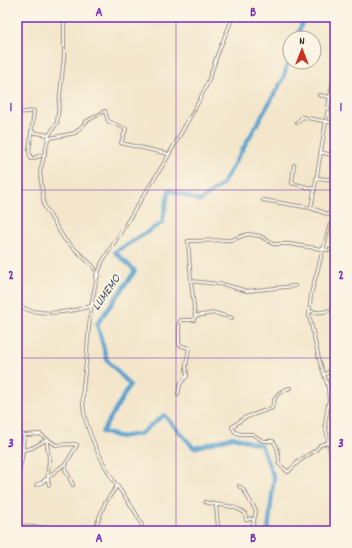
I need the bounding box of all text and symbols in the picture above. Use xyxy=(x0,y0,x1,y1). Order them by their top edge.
text: A xyxy=(95,4,103,23)
text: B xyxy=(250,4,256,23)
north arrow xyxy=(282,30,322,70)
text: N xyxy=(299,34,305,50)
text: 1 xyxy=(10,99,13,118)
text: 1 xyxy=(340,99,343,118)
text: 2 xyxy=(8,267,14,286)
text: 2 xyxy=(338,267,344,286)
water label: LUMEMO xyxy=(88,270,127,315)
text: 3 xyxy=(8,435,14,454)
text: 3 xyxy=(338,435,344,454)
text: A xyxy=(95,530,103,548)
text: B xyxy=(250,530,256,548)

